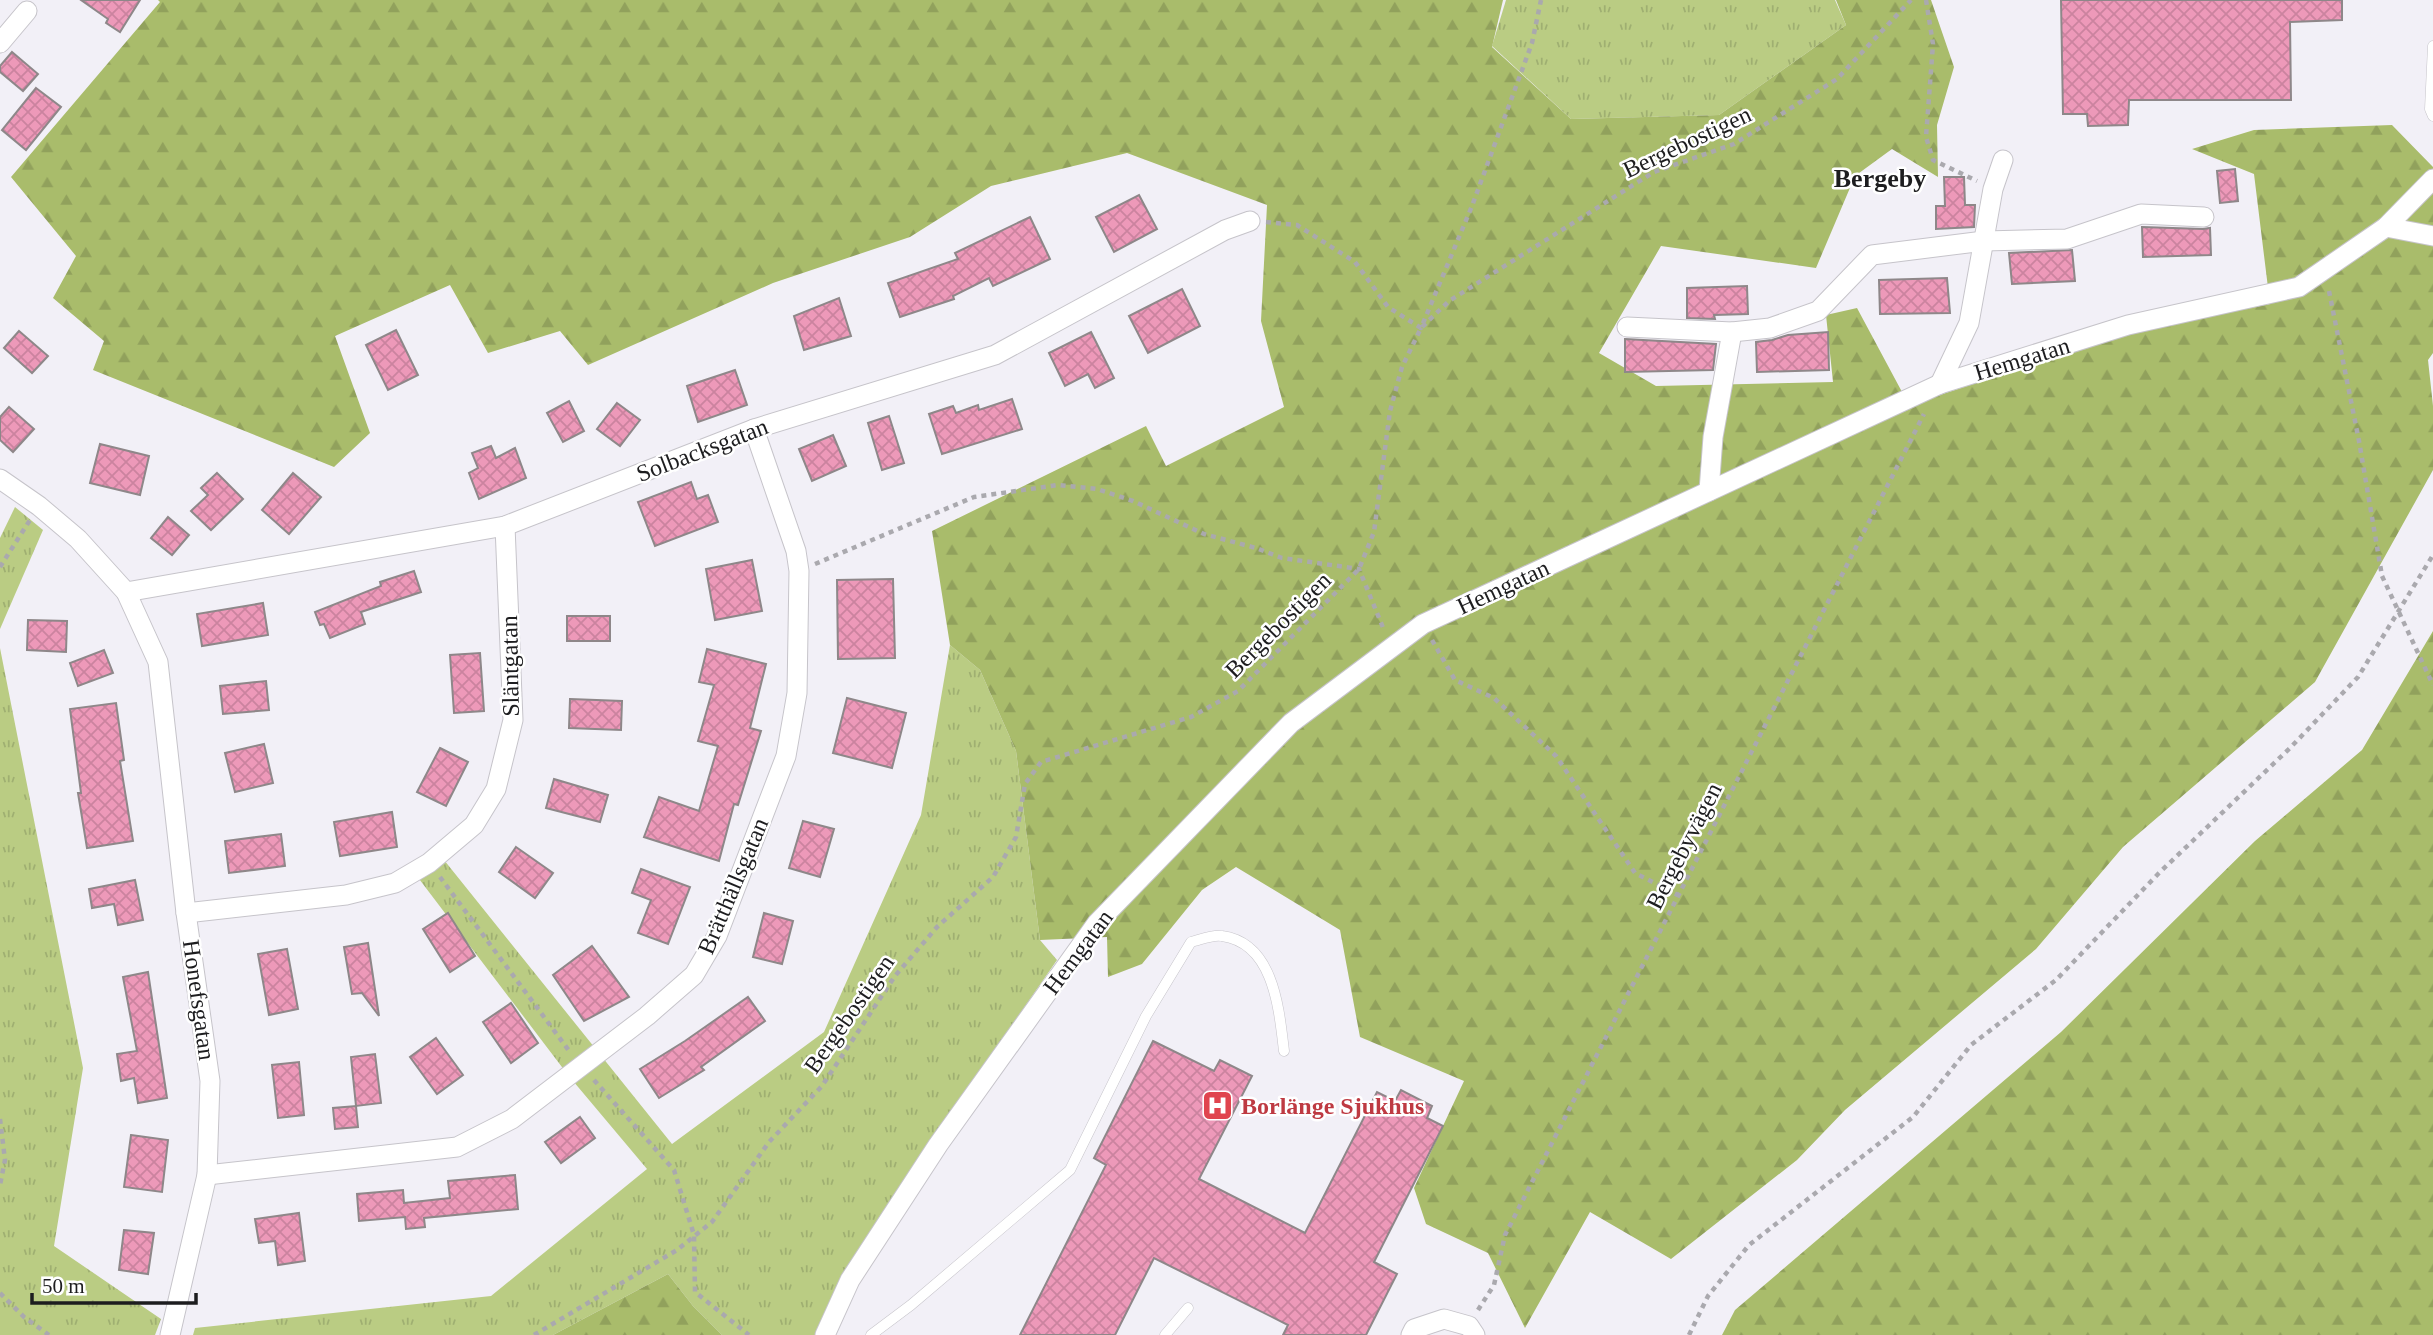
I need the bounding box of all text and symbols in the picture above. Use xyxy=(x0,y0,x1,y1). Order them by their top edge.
street label: Bergebostigen xyxy=(1619,101,1755,183)
district label: Bergeby xyxy=(1834,164,1926,193)
street label: Hemgatan xyxy=(1971,332,2073,386)
street label: Solbacksgatan xyxy=(633,413,771,487)
street label: Hemgatan xyxy=(1453,554,1553,620)
street label: Bergebostigen xyxy=(1220,567,1336,683)
street label: Släntgatan xyxy=(496,615,524,717)
street label: Bergebyvägen xyxy=(1641,779,1727,913)
street label: Brätthällsgatan xyxy=(693,814,773,958)
street label: Hemgatan xyxy=(1038,905,1118,999)
street label: Honefsgatan xyxy=(178,938,220,1062)
street label: Bergebostigen xyxy=(799,950,899,1078)
hospital icon: Borlänge Sjukhus xyxy=(1201,1089,1235,1123)
place label: Borlänge Sjukhus xyxy=(1241,1093,1424,1119)
scale bar xyxy=(32,1262,196,1306)
text: 50 m xyxy=(42,1274,85,1298)

